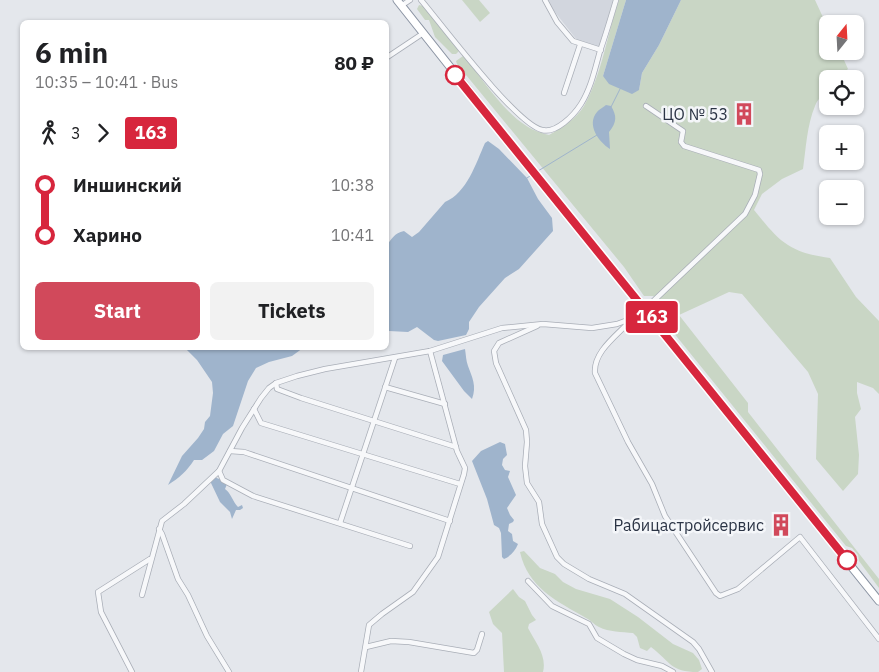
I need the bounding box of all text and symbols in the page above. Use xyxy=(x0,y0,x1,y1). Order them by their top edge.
north arrow xyxy=(819,15,864,60)
map controls xyxy=(819,15,864,225)
text: 6 min xyxy=(35,34,108,71)
text: 80 ₽ xyxy=(334,51,374,75)
unlabelled marker xyxy=(445,65,465,85)
button: locate xyxy=(819,70,864,115)
text: 10:35 – 10:41 · Bus xyxy=(35,72,178,92)
building icon: ЦО № 53 xyxy=(731,101,757,127)
place label: ЦО № 53 xyxy=(662,104,728,124)
icon: walk xyxy=(35,119,63,147)
icon: forward xyxy=(89,119,117,147)
text: 163 xyxy=(135,121,167,144)
text: 3 xyxy=(71,123,81,143)
button: + xyxy=(819,125,864,170)
text: Иншинский xyxy=(73,173,182,197)
text: 10:38 xyxy=(331,175,374,195)
button: − xyxy=(819,180,864,225)
text: Харино xyxy=(73,223,142,247)
text: 10:41 xyxy=(331,225,374,245)
button: Start xyxy=(35,282,200,340)
button: Tickets xyxy=(210,282,374,340)
line badge: 163 xyxy=(623,301,681,333)
text: 163 xyxy=(636,305,668,328)
building icon: Рабицастройсервис xyxy=(768,512,794,538)
place label: Рабицастройсервис xyxy=(614,515,764,535)
unlabelled marker xyxy=(837,550,857,570)

